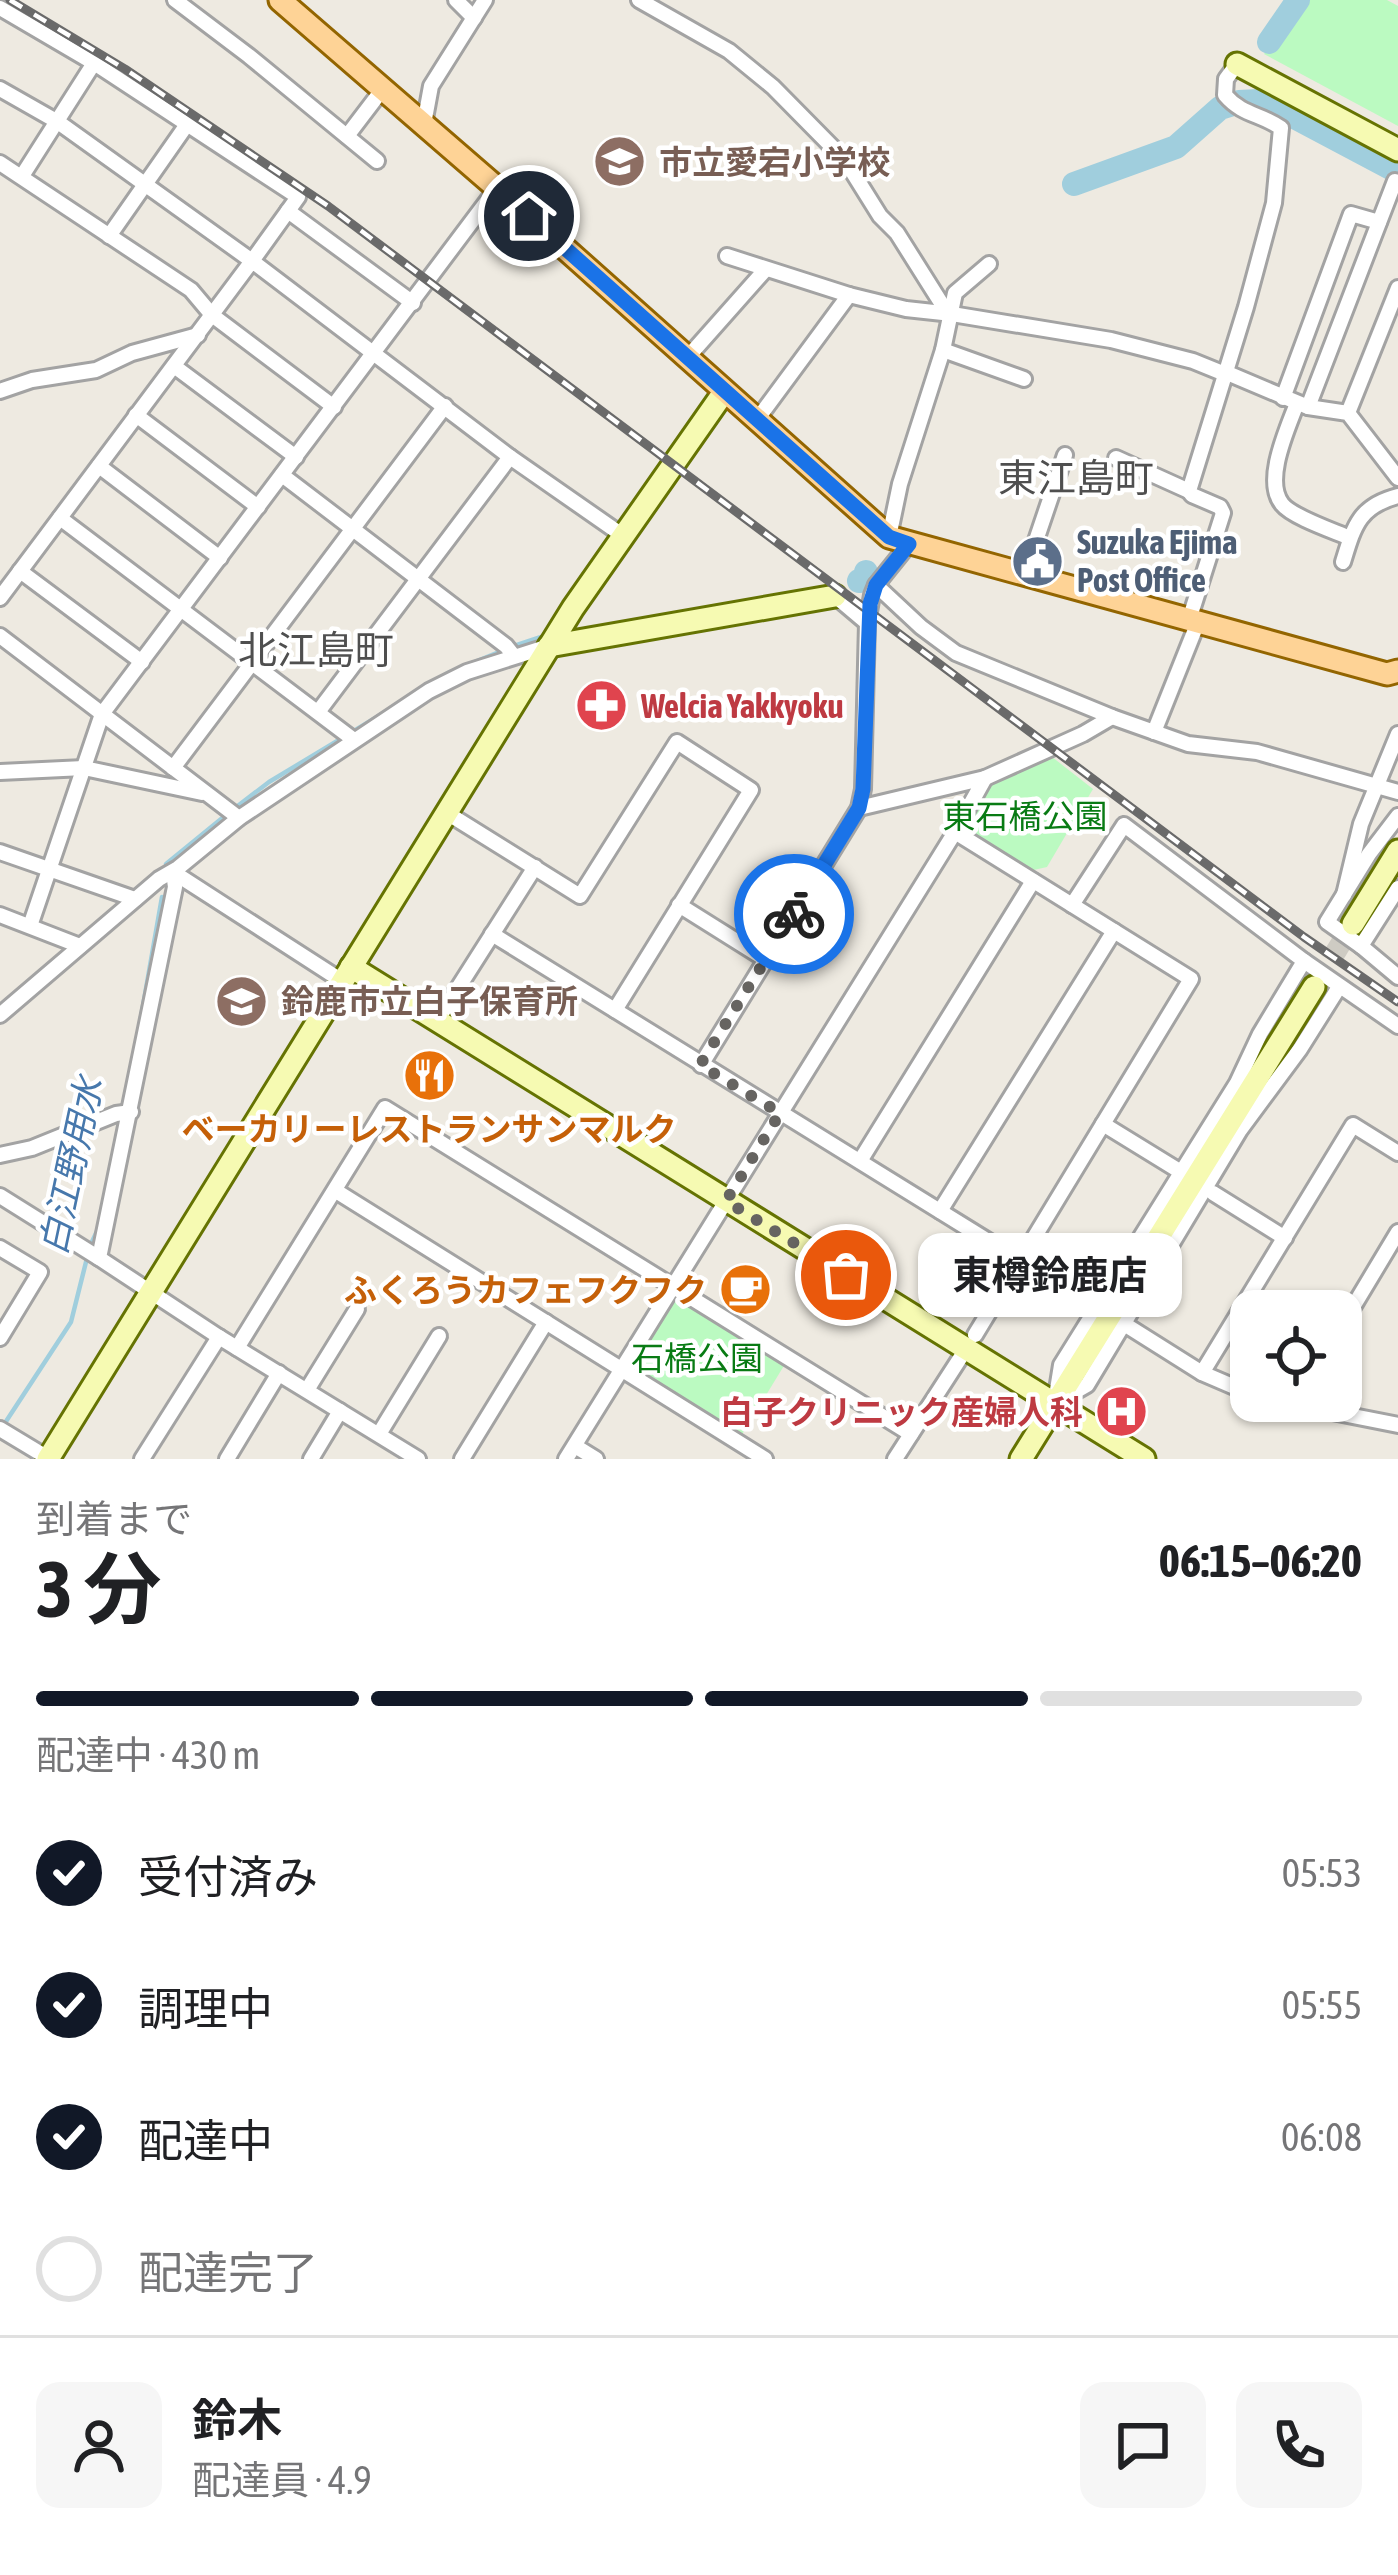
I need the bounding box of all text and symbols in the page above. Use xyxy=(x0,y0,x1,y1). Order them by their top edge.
school or university icon: 市立愛宕小学校 xyxy=(592,134,648,190)
place label: 市立愛宕小学校 xyxy=(659,143,890,181)
pin xyxy=(478,165,580,267)
icon: home xyxy=(496,183,562,249)
district label: 東江島町 xyxy=(998,456,1154,500)
place label: Suzuka Ejima Post Office xyxy=(1077,523,1237,599)
public building icon: Suzuka Ejima Post Office xyxy=(1010,533,1066,589)
district label: 北江島町 xyxy=(238,628,394,672)
pharmacy icon: Welcia Yakkyoku xyxy=(574,678,630,734)
place label: Welcia Yakkyoku xyxy=(640,687,843,725)
park label: 東石橋公園 xyxy=(943,797,1108,835)
courier xyxy=(734,854,854,974)
icon: bike xyxy=(761,881,827,947)
school or university icon: 鈴鹿市立白子保育所 xyxy=(214,973,270,1029)
place label: 鈴鹿市立白子保育所 xyxy=(281,982,578,1020)
restaurant icon: ベーカリーレストランサンマルク xyxy=(401,1047,457,1103)
water label: 白江野用水 xyxy=(32,1070,111,1258)
place label: ベーカリーレストランサンマルク xyxy=(182,1110,677,1148)
pin xyxy=(795,1224,897,1326)
callout: 東樽鈴鹿店 xyxy=(918,1233,1182,1317)
icon: bag xyxy=(813,1242,879,1308)
text: 東樽鈴鹿店 xyxy=(952,1253,1148,1297)
cafe icon: ふくろうカフェフクフク xyxy=(718,1262,774,1318)
place label: ふくろうカフェフクフク xyxy=(344,1271,707,1309)
map controls xyxy=(1230,1290,1362,1422)
button: locate xyxy=(1230,1290,1362,1422)
park label: 石橋公園 xyxy=(631,1339,763,1377)
hospital icon: 白子クリニック産婦人科 xyxy=(1094,1384,1150,1440)
place label: 白子クリニック産婦人科 xyxy=(720,1393,1083,1431)
text: 到着まで xyxy=(36,1497,192,1541)
text: 06:15–06:20 xyxy=(1159,1535,1362,1587)
text: 3 分 xyxy=(36,1544,161,1634)
text: 配達中 · 430 m xyxy=(36,1733,260,1777)
icon: check xyxy=(36,1840,102,1906)
text: 受付済み xyxy=(138,1851,318,1903)
text: 05:53 xyxy=(1282,1851,1362,1895)
icon: check xyxy=(36,1972,102,2038)
text: 調理中 xyxy=(138,1983,273,2035)
text: 05:55 xyxy=(1282,1983,1362,2027)
icon: check xyxy=(36,2104,102,2170)
text: 配達中 xyxy=(138,2115,273,2167)
text: 06:08 xyxy=(1281,2115,1362,2159)
text: 配達完了 xyxy=(138,2247,318,2299)
button: person xyxy=(36,2382,162,2508)
button: chat xyxy=(1080,2382,1206,2508)
button: phone xyxy=(1236,2382,1362,2508)
text: 鈴木 xyxy=(192,2394,282,2446)
text: 配達員 · 4.9 xyxy=(192,2458,372,2502)

